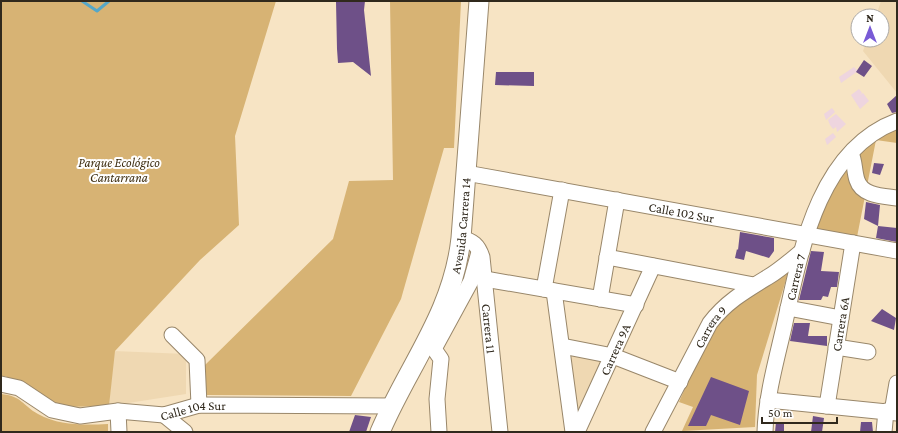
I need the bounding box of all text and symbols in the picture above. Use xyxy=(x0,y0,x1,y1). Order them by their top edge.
north arrow xyxy=(850,8,890,48)
text: N xyxy=(866,12,874,24)
park label: Parque Ecológico Cantarrana xyxy=(78,155,160,185)
street label: Avenida Carrera 14 xyxy=(448,177,474,275)
street label: Calle 102 Sur xyxy=(647,199,716,226)
street label: Carrera 7 xyxy=(783,252,809,302)
street label: Carrera 6A xyxy=(829,295,852,352)
street label: Carrera 11 xyxy=(479,303,499,354)
street label: Carrera 9 xyxy=(691,303,730,351)
street label: Carrera 9A xyxy=(597,321,634,378)
street label: Calle 104 Sur xyxy=(158,398,226,424)
scale bar xyxy=(762,399,837,425)
text: 50 m xyxy=(768,406,793,420)

